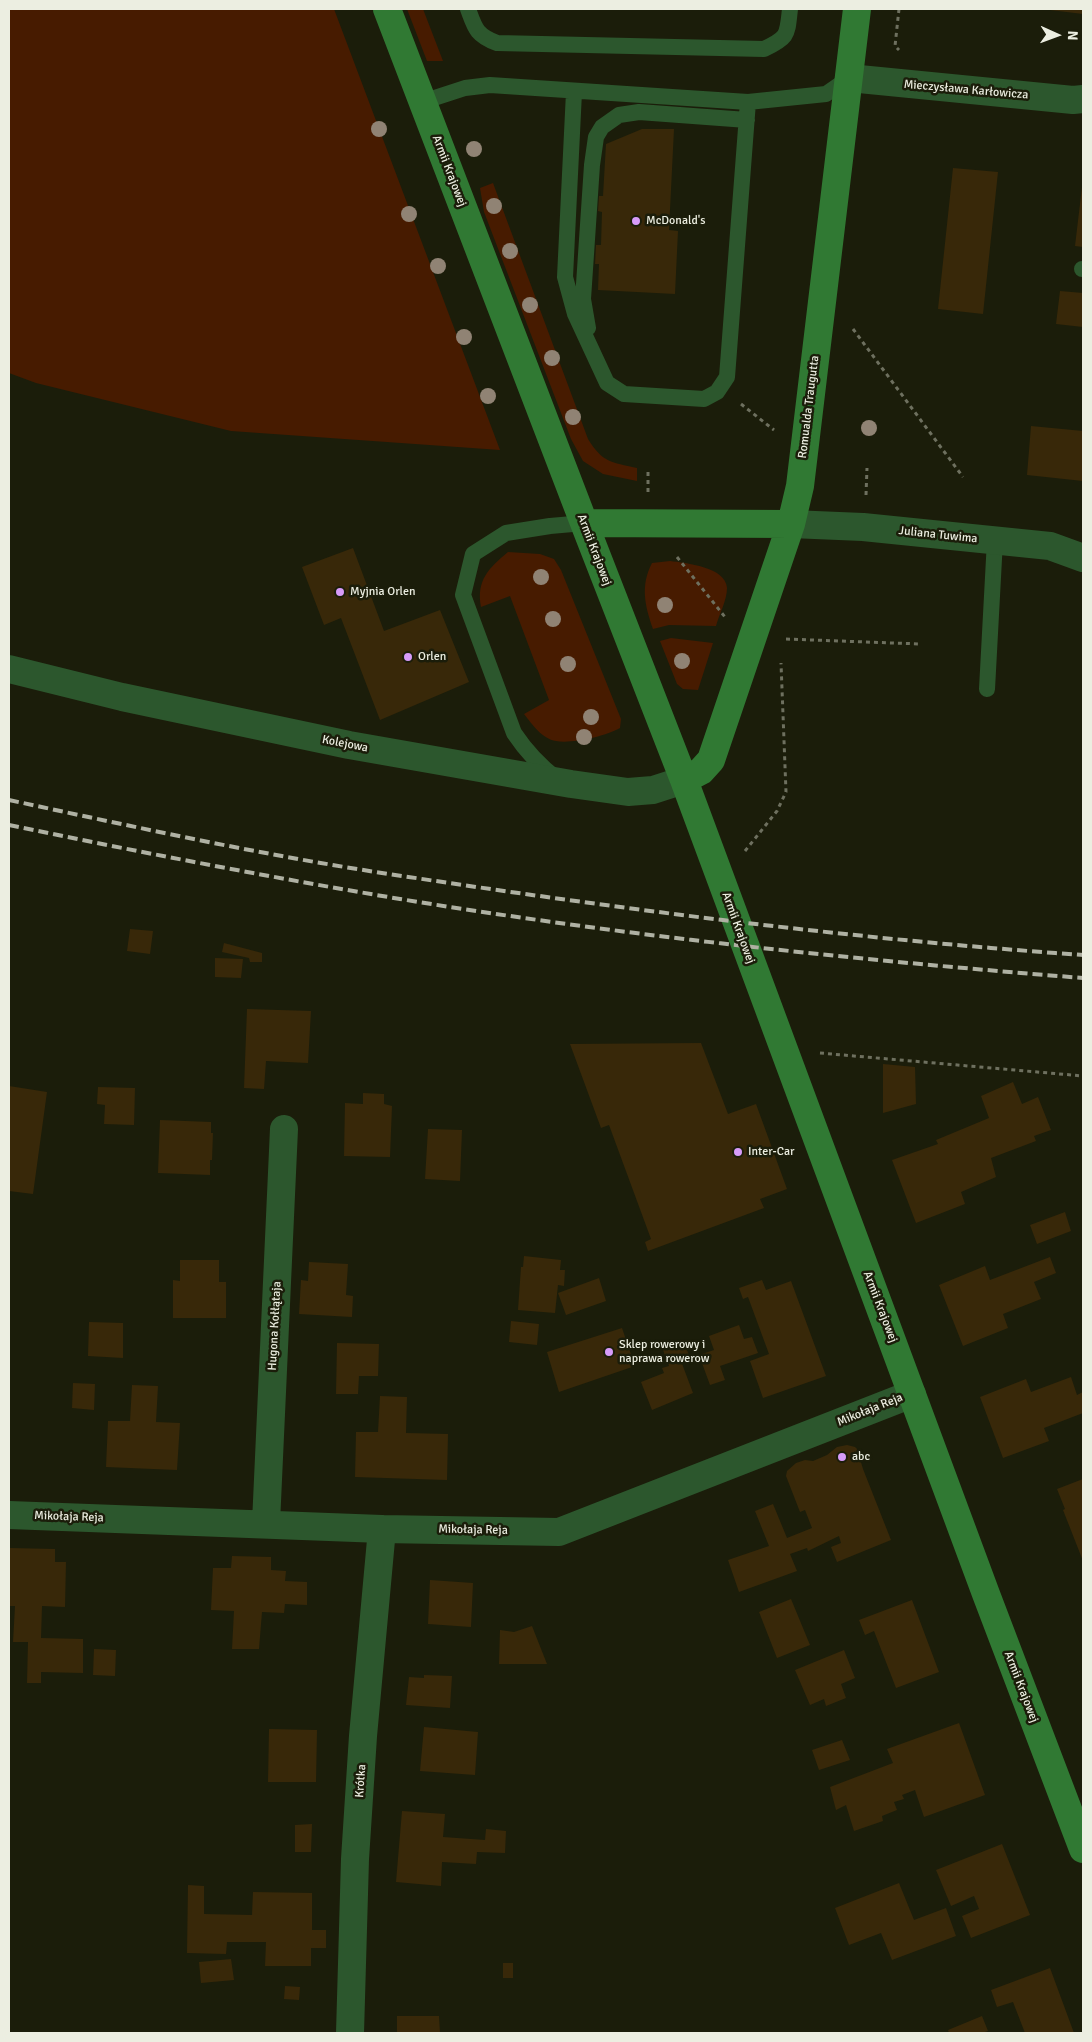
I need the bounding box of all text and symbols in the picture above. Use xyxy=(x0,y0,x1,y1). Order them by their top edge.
north arrow xyxy=(1032,10,1082,60)
text: N xyxy=(1064,30,1081,41)
street label: Mieczysława Karłowicza xyxy=(903,77,1029,103)
street label: Armii Krajowej xyxy=(429,133,469,209)
place label: McDonald's xyxy=(646,214,706,228)
marker: McDonald's xyxy=(630,215,642,227)
street label: Romualda Traugutta xyxy=(796,355,822,459)
street label: Armii Krajowej xyxy=(574,512,614,588)
street label: Juliana Tuwima xyxy=(898,524,978,546)
place label: Myjnia Orlen xyxy=(350,585,416,599)
marker: Myjnia Orlen xyxy=(334,586,346,598)
place label: Orlen xyxy=(418,650,446,664)
marker: Orlen xyxy=(402,651,414,663)
street label: Kolejowa xyxy=(321,732,369,756)
street label: Armii Krajowej xyxy=(718,890,758,966)
place label: Inter-Car xyxy=(748,1145,794,1159)
marker: Inter-Car xyxy=(732,1146,744,1158)
street label: Armii Krajowej xyxy=(860,1269,900,1345)
street label: Hugona Kołłątaja xyxy=(265,1281,285,1371)
place label: Sklep rowerowy i naprawa rowerow xyxy=(619,1338,709,1366)
marker: Sklep rowerowy i naprawa rowerow xyxy=(603,1346,615,1358)
street label: Mikołaja Reja xyxy=(835,1390,905,1430)
place label: abc xyxy=(852,1450,870,1464)
marker: abc xyxy=(836,1451,848,1463)
street label: Mikołaja Reja xyxy=(34,1509,104,1525)
street label: Mikołaja Reja xyxy=(438,1522,508,1538)
street label: Armii Krajowej xyxy=(1001,1649,1041,1725)
street label: Krótka xyxy=(353,1764,369,1798)

